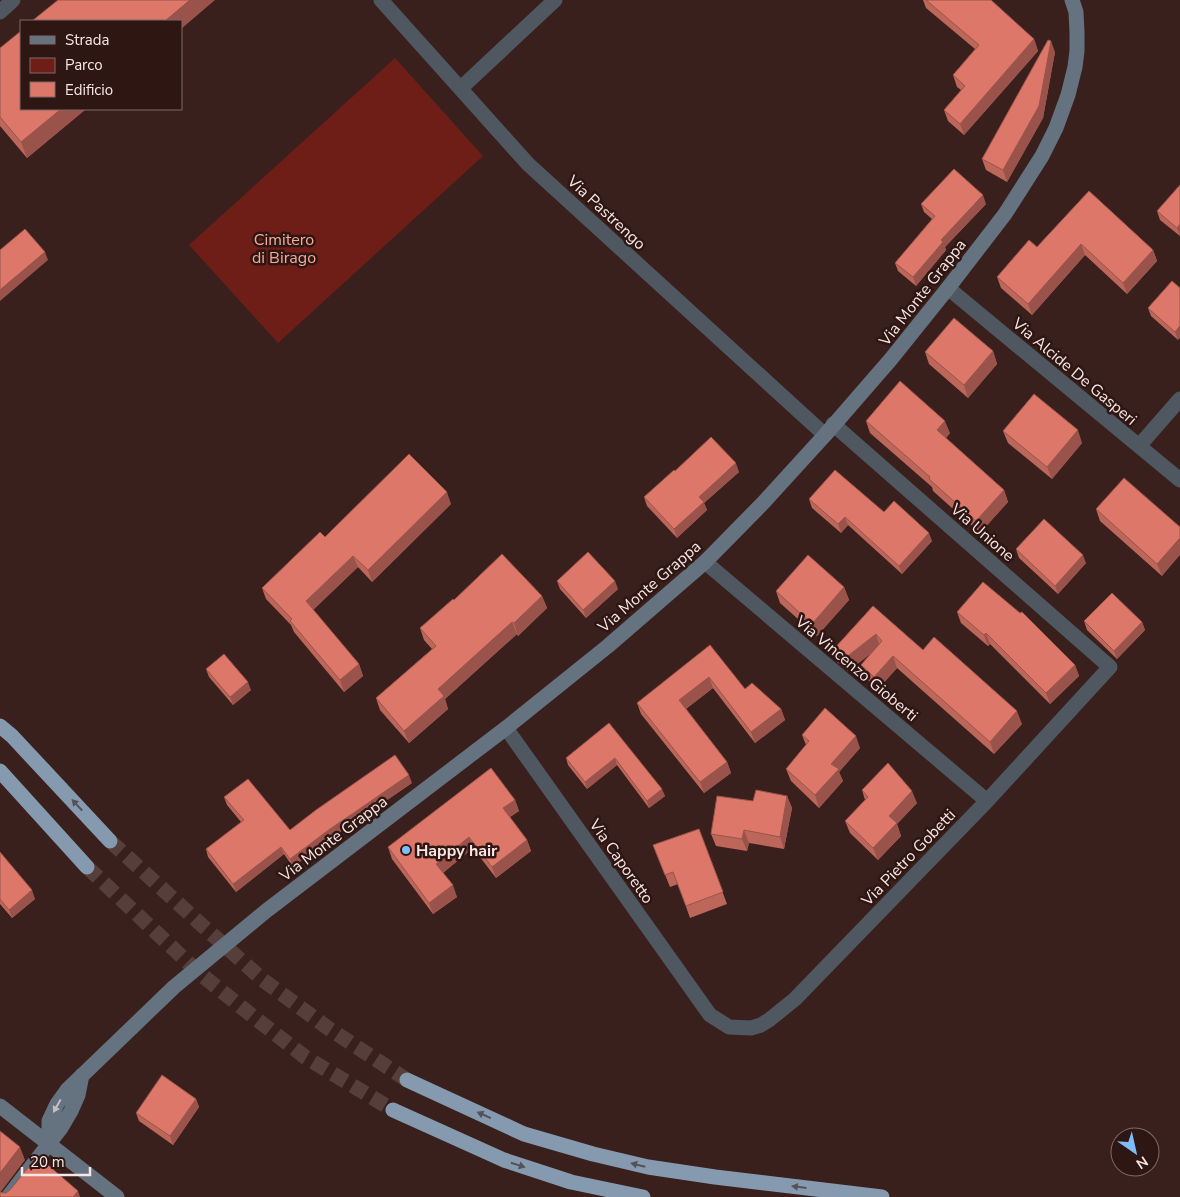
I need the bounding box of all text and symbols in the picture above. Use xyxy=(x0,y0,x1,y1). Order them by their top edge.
legend xyxy=(20,20,182,110)
text: Strada xyxy=(65,30,109,50)
text: Parco xyxy=(65,55,103,75)
text: Edificio xyxy=(65,80,113,100)
street label: Via Pastrengo xyxy=(561,170,651,255)
park label: Cimitero di Birago xyxy=(252,229,316,269)
street label: Via Monte Grappa xyxy=(873,235,971,351)
street label: Via Alcide De Gasperi xyxy=(1007,312,1141,430)
street label: Via Unione xyxy=(945,498,1019,567)
street label: Via Monte Grappa xyxy=(593,536,706,638)
street label: Via Vincenzo Gioberti xyxy=(790,610,922,727)
street label: Via Monte Grappa xyxy=(274,791,392,887)
one-way arrow xyxy=(71,800,83,812)
street label: Via Pietro Gobetti xyxy=(856,804,961,912)
street label: Via Caporetto xyxy=(583,814,658,908)
place label: Happy hair xyxy=(416,840,498,862)
marker: Happy hair xyxy=(400,844,412,856)
one-way arrow xyxy=(53,1098,61,1113)
one-way arrow xyxy=(477,1111,491,1119)
north arrow xyxy=(1110,1127,1160,1177)
scale bar xyxy=(22,1144,90,1176)
text: 20 m xyxy=(30,1152,65,1172)
text: N xyxy=(1132,1152,1152,1173)
one-way arrow xyxy=(511,1161,526,1169)
one-way arrow xyxy=(631,1161,646,1169)
one-way arrow xyxy=(791,1183,807,1191)

